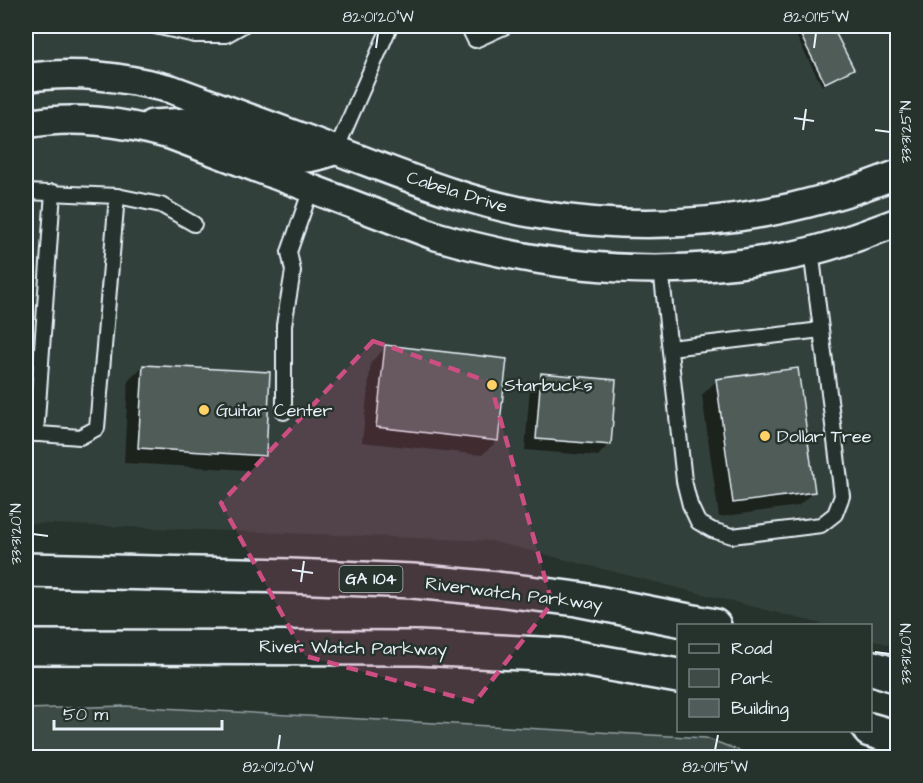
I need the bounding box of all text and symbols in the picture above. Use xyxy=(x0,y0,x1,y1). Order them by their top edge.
text: 82°01'20"W xyxy=(342,7,414,28)
text: 82°01'15"W xyxy=(783,7,849,28)
text: 33°31'25"N xyxy=(896,101,917,163)
street label: Cabela Drive xyxy=(403,165,511,219)
place label: Starbucks xyxy=(504,373,593,398)
marker: Starbucks xyxy=(485,378,499,392)
place label: Guitar Center xyxy=(216,398,332,423)
marker: Guitar Center xyxy=(197,403,211,417)
place label: Dollar Tree xyxy=(777,424,872,449)
marker: Dollar Tree xyxy=(758,429,772,443)
text: 33°31'20"N xyxy=(6,503,27,565)
road number: GA 104 xyxy=(340,566,403,592)
street label: Riverwatch Parkway xyxy=(424,571,604,618)
text: 33°31'20"N xyxy=(896,623,917,685)
legend xyxy=(677,624,872,732)
street label: River Watch Parkway xyxy=(259,634,447,663)
text: Road xyxy=(731,636,772,661)
text: Park xyxy=(731,666,773,691)
scale bar xyxy=(54,693,222,731)
text: Building xyxy=(731,696,789,722)
text: 50 m xyxy=(63,702,108,727)
text: 82°01'20"W xyxy=(242,757,314,778)
text: 82°01'15"W xyxy=(682,757,748,778)

